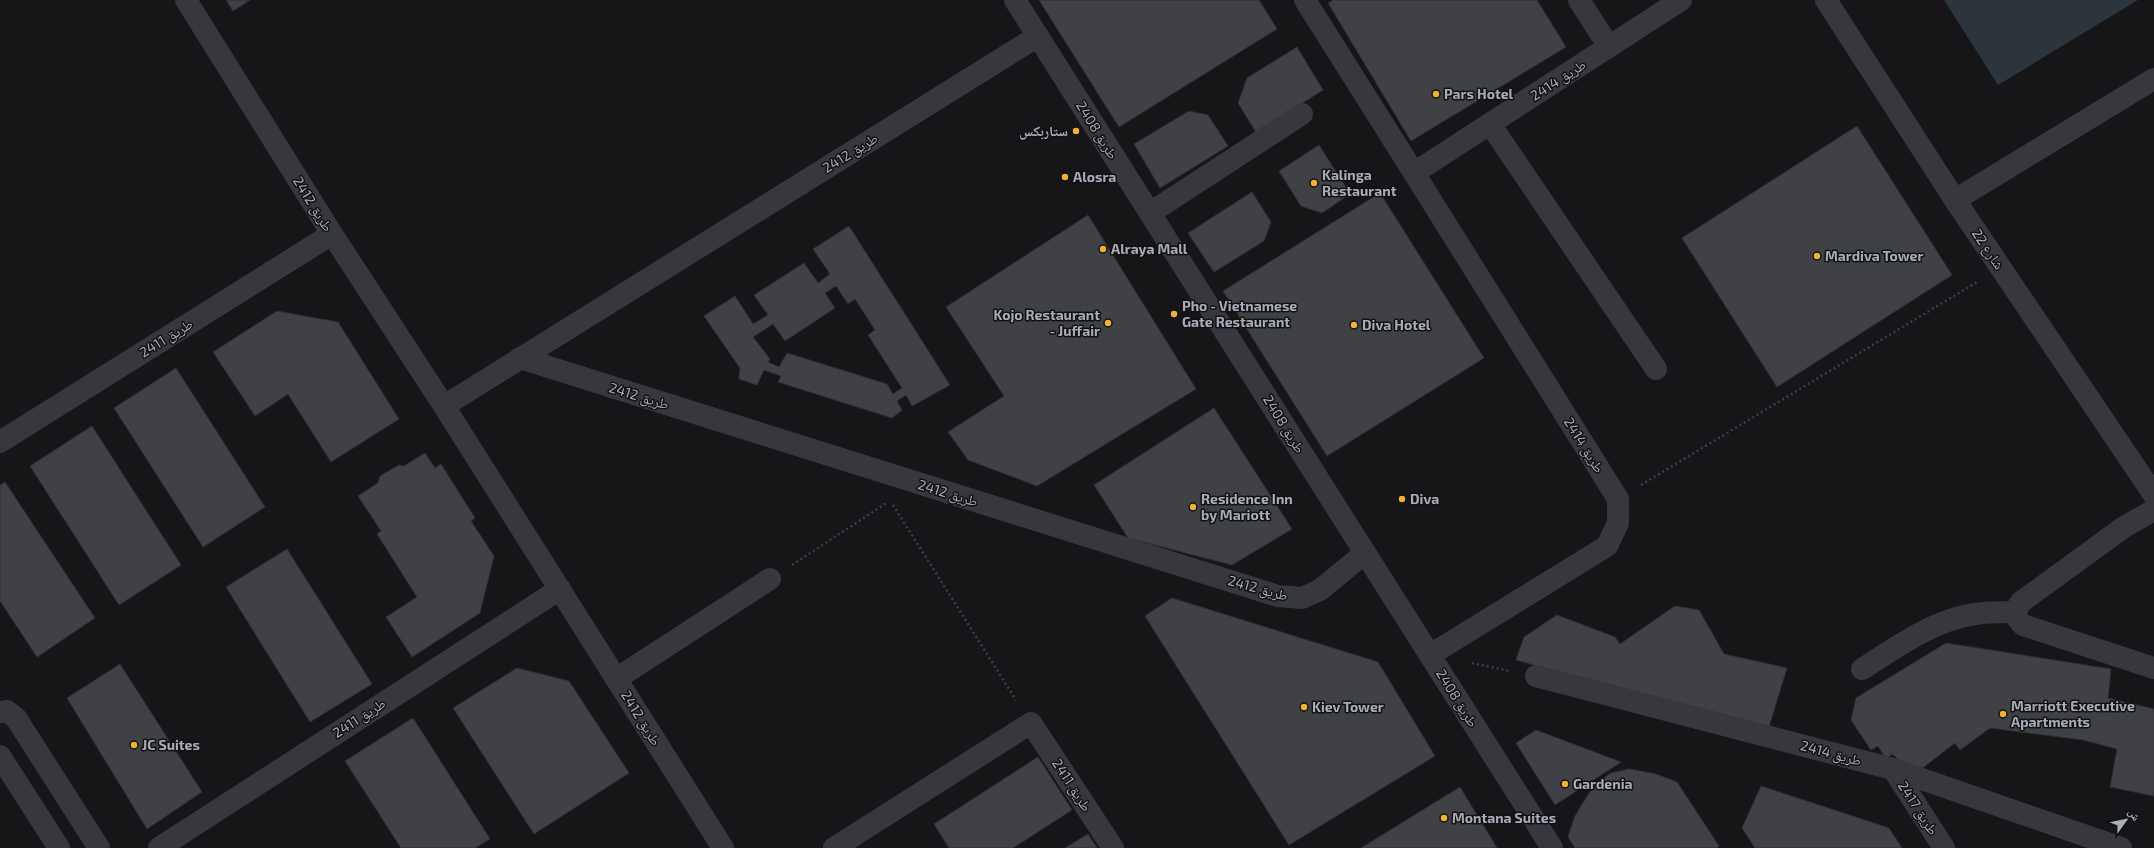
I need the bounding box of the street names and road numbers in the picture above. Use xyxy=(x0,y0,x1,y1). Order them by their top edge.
street label: طريق 2414 xyxy=(1527,55,1590,105)
street label: طريق 2408 xyxy=(1071,98,1122,163)
street label: طريق 2412 xyxy=(819,129,881,178)
street label: طريق 2412 xyxy=(288,173,337,235)
street label: شارع 22 xyxy=(1967,225,2008,273)
street label: طريق 2411 xyxy=(136,315,197,362)
street label: طريق 2412 xyxy=(607,378,671,415)
street label: طريق 2408 xyxy=(1258,392,1309,457)
street label: طريق 2414 xyxy=(1559,414,1608,477)
street label: طريق 2412 xyxy=(916,475,980,512)
street label: طريق 2412 xyxy=(1226,571,1290,606)
street label: طريق 2408 xyxy=(1431,666,1482,731)
street label: طريق 2412 xyxy=(616,687,665,749)
street label: طريق 2411 xyxy=(329,694,389,743)
street label: طريق 2414 xyxy=(1798,736,1864,771)
street label: طريق 2411 xyxy=(1047,755,1096,815)
street label: طريق 2417 xyxy=(1893,778,1942,839)

